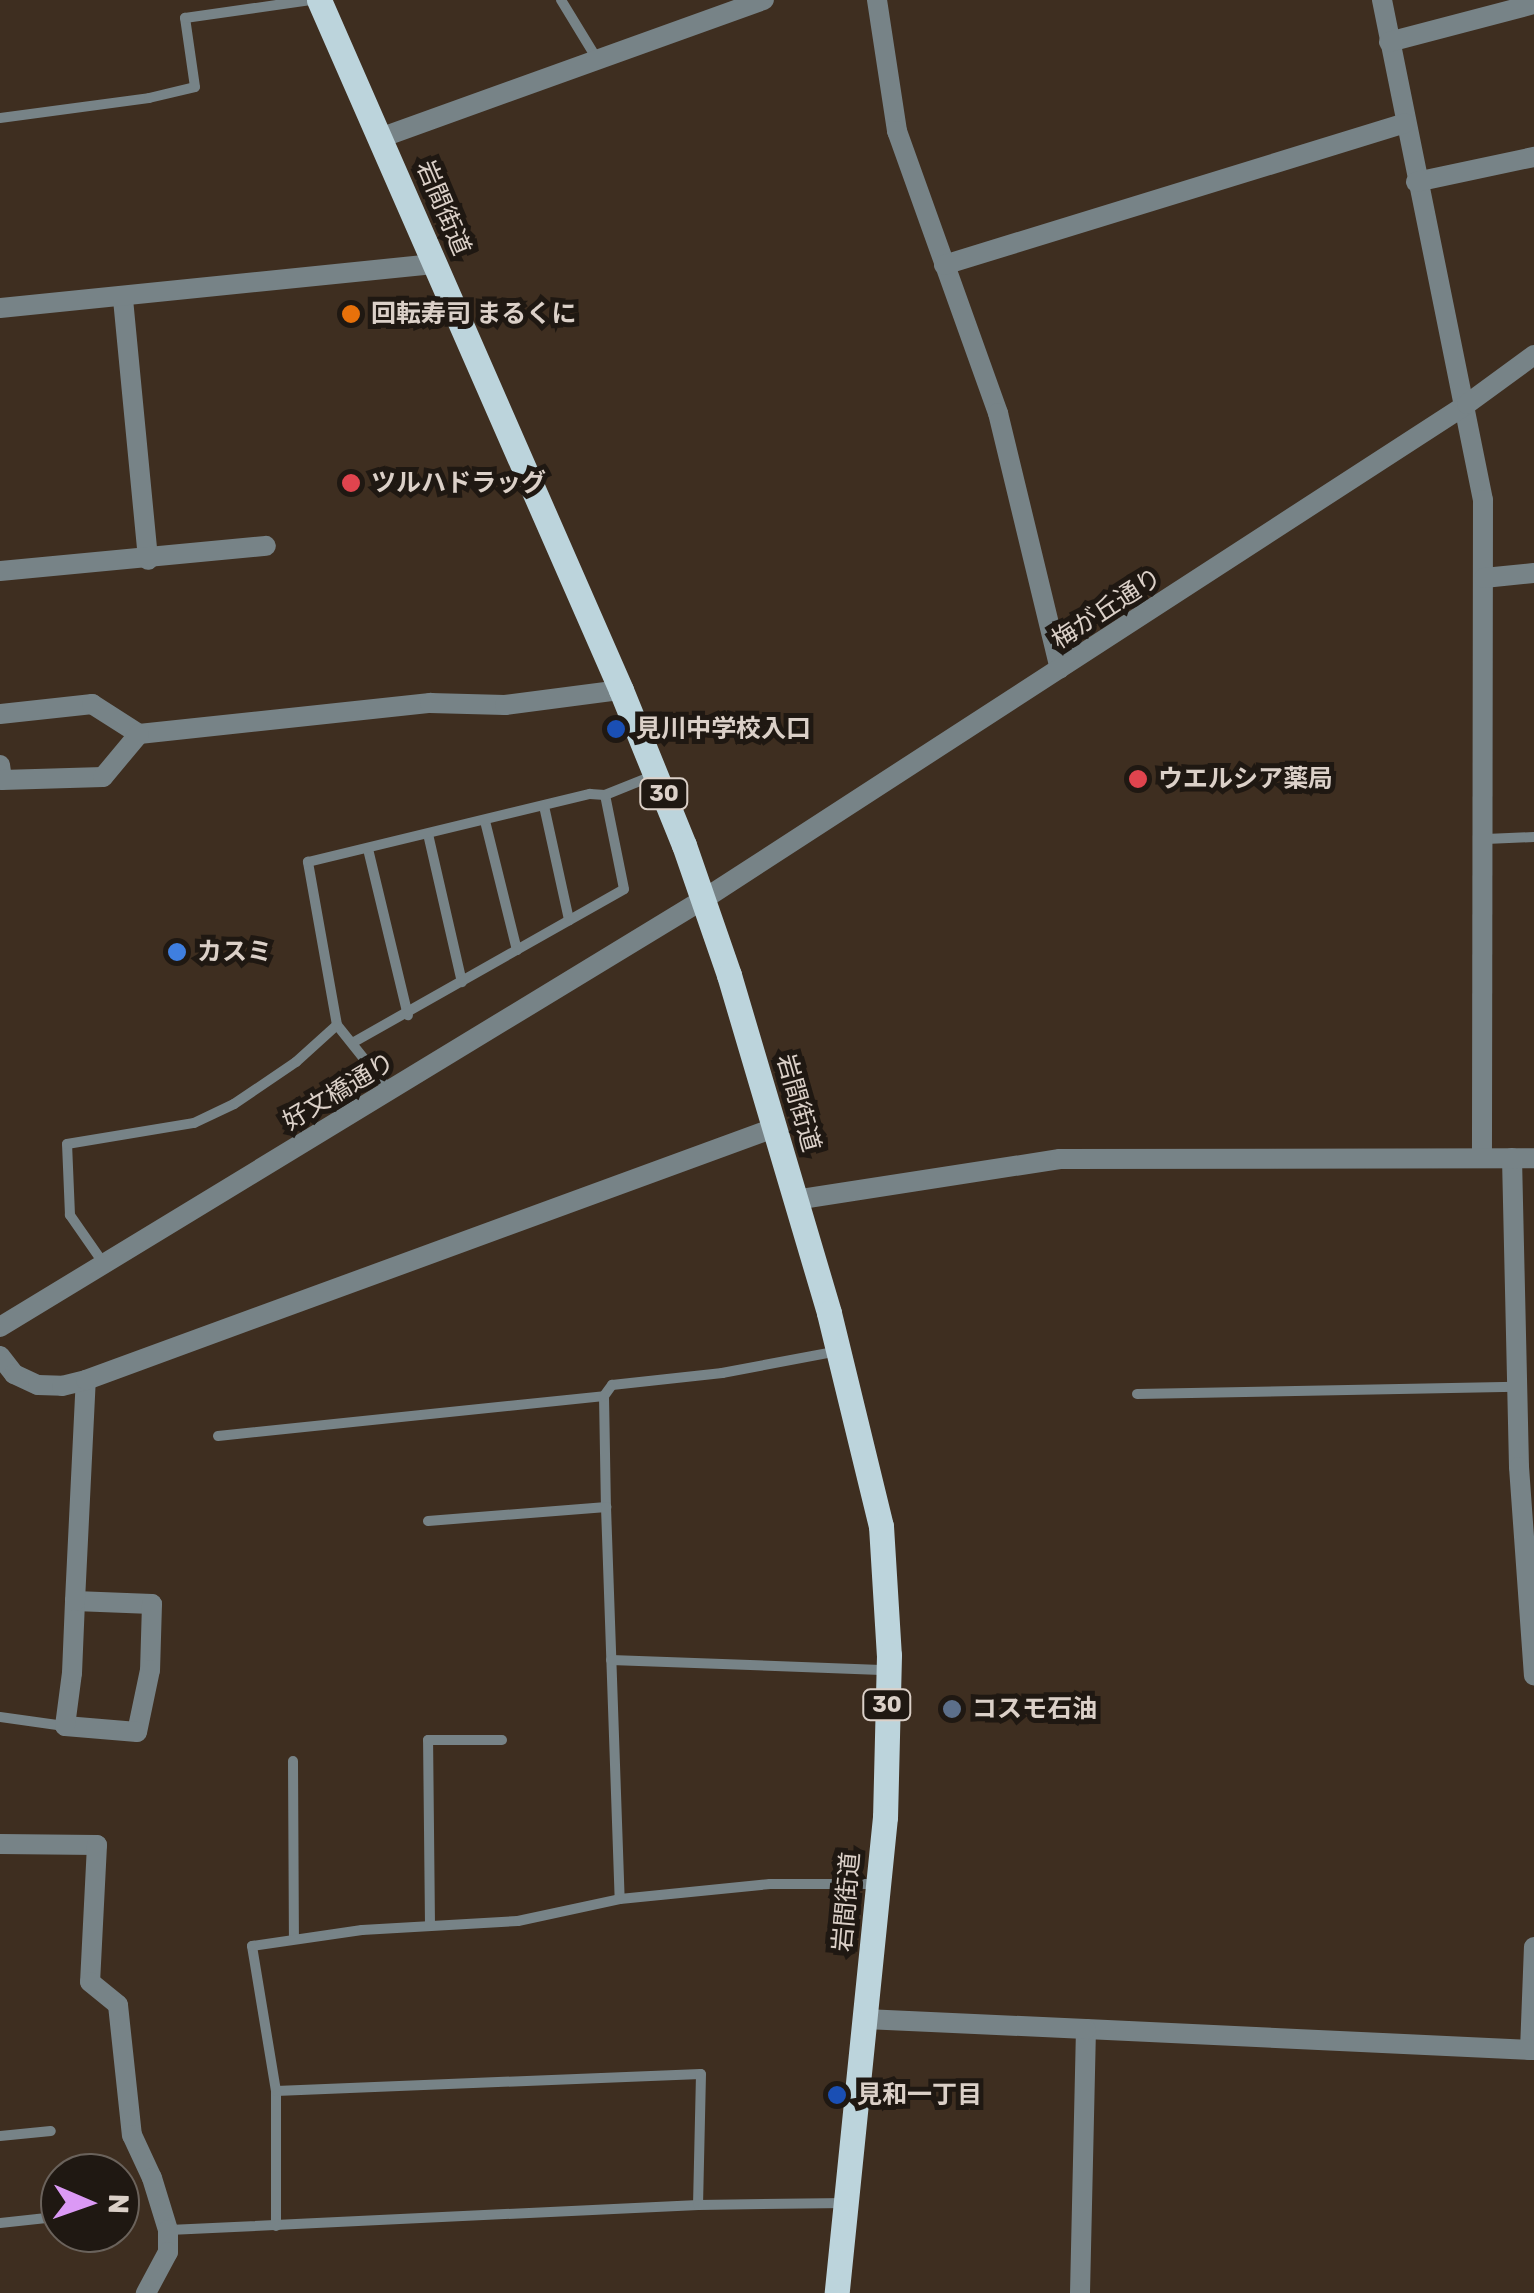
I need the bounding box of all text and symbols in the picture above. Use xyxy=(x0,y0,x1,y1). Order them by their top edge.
street label: 岩間街道 xyxy=(410,156,476,260)
place label: 回転寿司 まるくに xyxy=(371,299,576,329)
marker: 回転寿司 まるくに xyxy=(340,303,362,325)
place label: ツルハドラッグ xyxy=(371,468,546,498)
marker: ツルハドラッグ xyxy=(340,472,362,494)
street label: 梅が丘通り xyxy=(1046,562,1168,656)
place label: 見川中学校入口 xyxy=(636,714,811,744)
marker: 見川中学校入口 xyxy=(605,718,627,740)
place label: ウエルシア薬局 xyxy=(1158,764,1333,794)
marker: ウエルシア薬局 xyxy=(1127,768,1149,790)
road number: 30 xyxy=(639,777,689,811)
place label: カスミ xyxy=(197,937,272,967)
marker: カスミ xyxy=(166,941,188,963)
street label: 好文橋通り xyxy=(278,1047,400,1137)
street label: 岩間街道 xyxy=(770,1051,826,1155)
road number: 30 xyxy=(862,1688,912,1722)
place label: コスモ石油 xyxy=(972,1694,1097,1724)
marker: コスモ石油 xyxy=(941,1698,963,1720)
street label: 岩間街道 xyxy=(828,1851,866,1953)
place label: 見和一丁目 xyxy=(857,2080,982,2110)
marker: 見和一丁目 xyxy=(826,2084,848,2106)
north arrow xyxy=(40,2153,140,2253)
text: N xyxy=(102,2193,135,2215)

